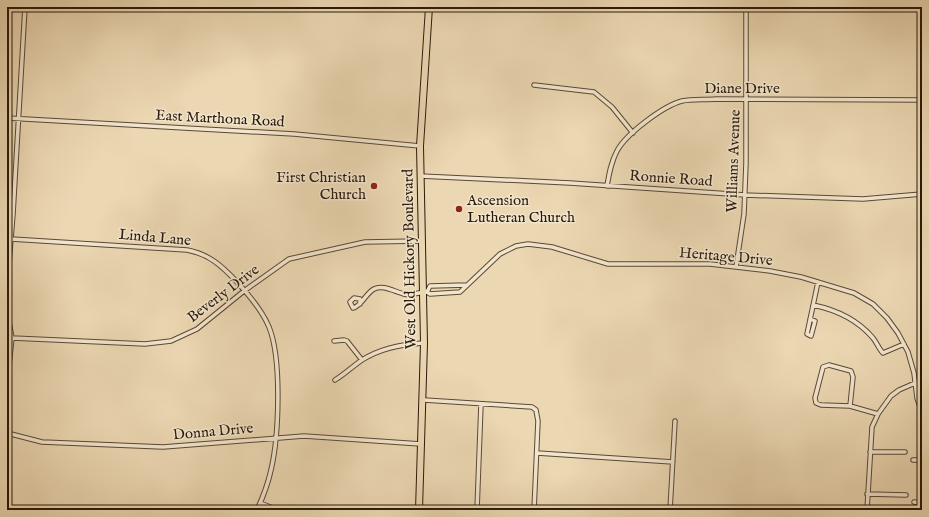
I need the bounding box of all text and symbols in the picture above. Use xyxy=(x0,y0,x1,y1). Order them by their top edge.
street label: Diane Drive xyxy=(704,79,780,98)
street label: East Marthona Road xyxy=(155,106,286,131)
street label: Williams Avenue xyxy=(722,109,745,213)
street label: Ronnie Road xyxy=(629,166,714,191)
place label: First Christian Church xyxy=(276,168,366,204)
street label: West Old Hickory Boulevard xyxy=(398,168,421,349)
marker: First Christian Church xyxy=(369,181,379,191)
place label: Ascension Lutheran Church xyxy=(466,191,575,227)
marker: Ascension Lutheran Church xyxy=(454,204,464,214)
street label: Linda Lane xyxy=(118,225,192,250)
street label: Heritage Drive xyxy=(678,243,774,270)
street label: Beverly Drive xyxy=(184,260,263,327)
street label: Donna Drive xyxy=(172,419,254,444)

